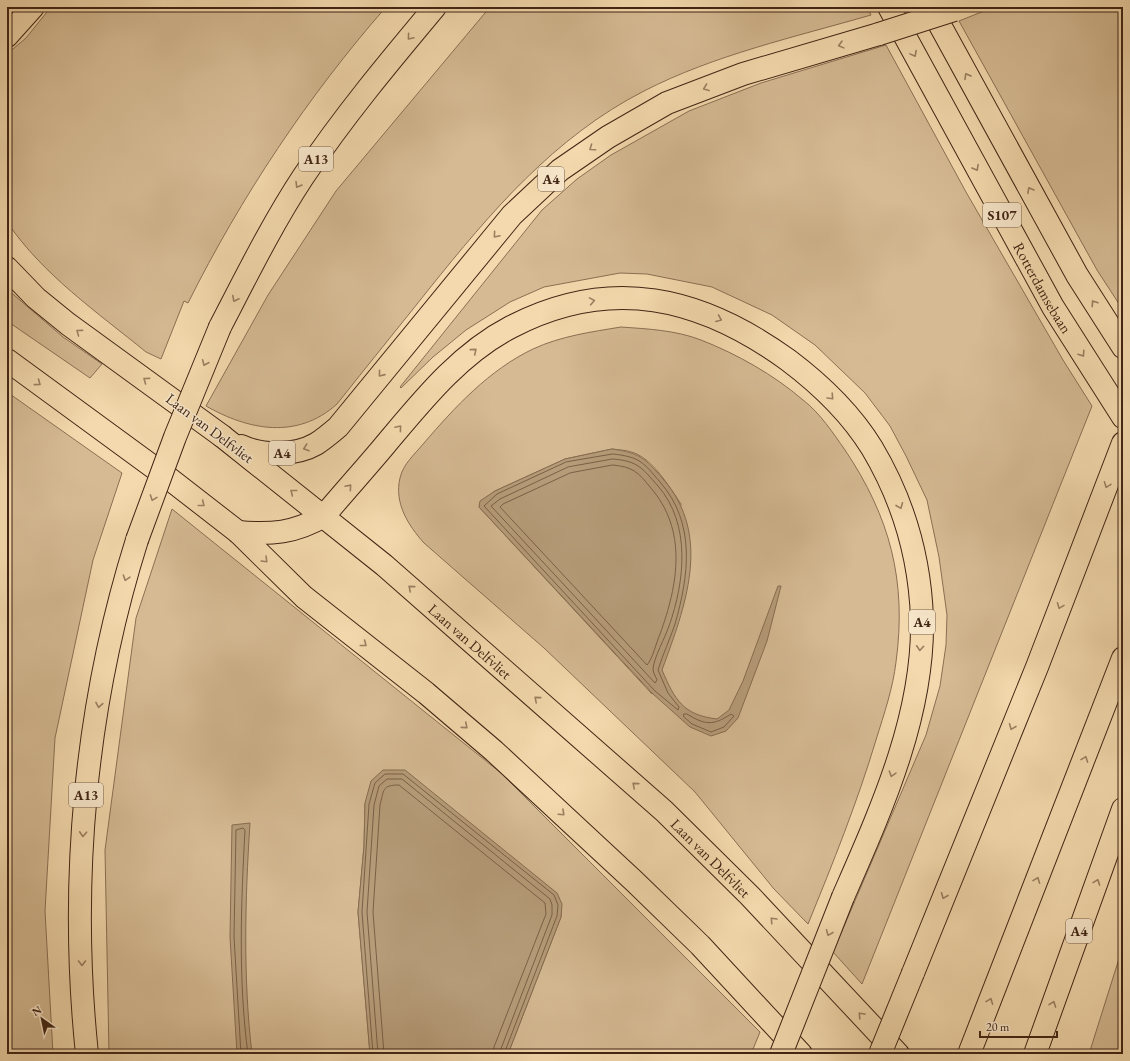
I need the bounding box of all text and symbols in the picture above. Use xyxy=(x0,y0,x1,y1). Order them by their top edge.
one-way arrow xyxy=(407,32,414,39)
one-way arrow xyxy=(838,40,845,49)
one-way arrow xyxy=(909,50,917,57)
one-way arrow xyxy=(964,73,972,80)
one-way arrow xyxy=(703,83,710,91)
one-way arrow xyxy=(589,143,596,150)
road number: A13 xyxy=(299,147,333,171)
one-way arrow xyxy=(972,164,979,171)
road number: A4 xyxy=(538,167,564,191)
one-way arrow xyxy=(296,181,303,188)
one-way arrow xyxy=(1027,187,1034,194)
road number: S107 xyxy=(983,203,1021,227)
one-way arrow xyxy=(493,230,500,237)
street label: Rotterdamsebaan xyxy=(1010,239,1077,337)
one-way arrow xyxy=(232,294,239,302)
one-way arrow xyxy=(589,297,595,306)
one-way arrow xyxy=(1092,300,1099,307)
one-way arrow xyxy=(715,314,722,322)
one-way arrow xyxy=(76,330,83,337)
one-way arrow xyxy=(469,349,477,356)
one-way arrow xyxy=(1078,350,1085,357)
one-way arrow xyxy=(201,360,209,367)
one-way arrow xyxy=(379,370,386,377)
one-way arrow xyxy=(34,378,41,385)
one-way arrow xyxy=(143,378,150,385)
street label: Laan van Delfvliet xyxy=(162,389,258,467)
one-way arrow xyxy=(826,392,834,400)
one-way arrow xyxy=(394,426,401,433)
road number: A4 xyxy=(269,441,295,465)
one-way arrow xyxy=(302,443,309,451)
one-way arrow xyxy=(1103,481,1111,488)
one-way arrow xyxy=(344,484,351,492)
one-way arrow xyxy=(291,489,298,496)
one-way arrow xyxy=(149,494,157,501)
one-way arrow xyxy=(197,499,204,506)
one-way arrow xyxy=(895,502,903,510)
one-way arrow xyxy=(260,555,268,563)
one-way arrow xyxy=(122,574,130,581)
one-way arrow xyxy=(408,586,415,593)
street label: Laan van Delfvliet xyxy=(425,599,516,683)
one-way arrow xyxy=(1057,603,1065,610)
road number: A4 xyxy=(909,610,935,634)
one-way arrow xyxy=(359,640,367,647)
one-way arrow xyxy=(915,645,924,651)
one-way arrow xyxy=(535,697,542,704)
one-way arrow xyxy=(95,702,103,708)
one-way arrow xyxy=(460,722,468,729)
one-way arrow xyxy=(1009,724,1017,731)
one-way arrow xyxy=(1080,755,1088,762)
one-way arrow xyxy=(888,770,897,777)
road number: A13 xyxy=(69,783,103,807)
one-way arrow xyxy=(632,783,640,790)
one-way arrow xyxy=(557,808,565,816)
street label: Laan van Delfvliet xyxy=(667,814,755,901)
one-way arrow xyxy=(79,831,87,837)
one-way arrow xyxy=(1033,877,1041,884)
one-way arrow xyxy=(1092,878,1100,885)
one-way arrow xyxy=(941,892,949,900)
one-way arrow xyxy=(770,918,777,925)
road number: A4 xyxy=(1066,919,1092,943)
one-way arrow xyxy=(825,929,833,936)
one-way arrow xyxy=(78,960,86,966)
one-way arrow xyxy=(985,998,993,1005)
north arrow xyxy=(22,999,62,1039)
one-way arrow xyxy=(1048,1001,1057,1008)
text: N xyxy=(29,1002,44,1019)
one-way arrow xyxy=(859,1012,866,1020)
scale bar xyxy=(980,1013,1057,1039)
text: 20 m xyxy=(986,1019,1010,1035)

